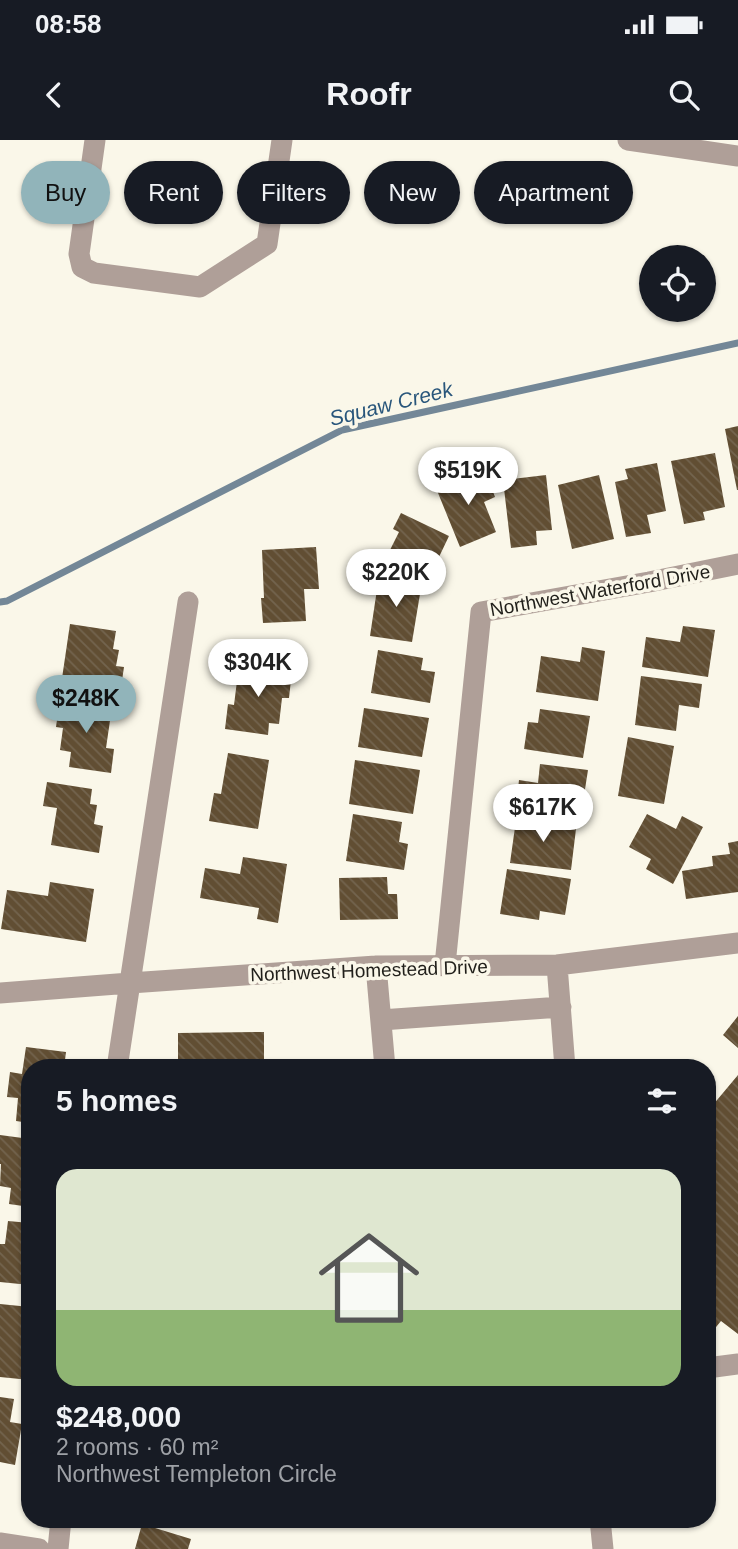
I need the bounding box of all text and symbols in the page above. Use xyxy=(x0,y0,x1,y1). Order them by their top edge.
text: 08:58 xyxy=(35,9,102,39)
icon: back xyxy=(35,76,73,114)
text: Roofr xyxy=(326,76,412,112)
icon: search xyxy=(665,76,703,114)
chip: Buy xyxy=(21,161,110,224)
chip: Rent xyxy=(124,161,223,224)
chip: Filters xyxy=(237,161,350,224)
chip: New xyxy=(364,161,460,224)
chip: Apartment xyxy=(474,161,633,224)
map controls xyxy=(639,245,716,322)
button: locate xyxy=(639,245,716,322)
water label: Squaw Creek xyxy=(327,377,456,430)
pin: $519K xyxy=(419,448,517,507)
text: $519K xyxy=(434,457,502,483)
pin: $220K xyxy=(347,550,445,609)
text: $220K xyxy=(362,559,430,585)
street label: Northwest Waterford Drive xyxy=(488,561,712,620)
pin: $304K xyxy=(209,640,307,699)
text: $304K xyxy=(224,649,292,675)
pin: $248K xyxy=(37,676,135,735)
text: $248K xyxy=(52,685,120,711)
pin: $617K xyxy=(494,784,592,844)
text: $617K xyxy=(509,794,577,820)
street label: Northwest Homestead Drive xyxy=(250,956,488,985)
icon: filters xyxy=(643,1082,681,1120)
text: 5 homes xyxy=(56,1084,178,1117)
icon: home xyxy=(306,1215,432,1341)
text: $248,000 xyxy=(56,1400,181,1433)
text: 2 rooms · 60 m² xyxy=(56,1434,218,1460)
text: Northwest Templeton Circle xyxy=(56,1461,337,1487)

